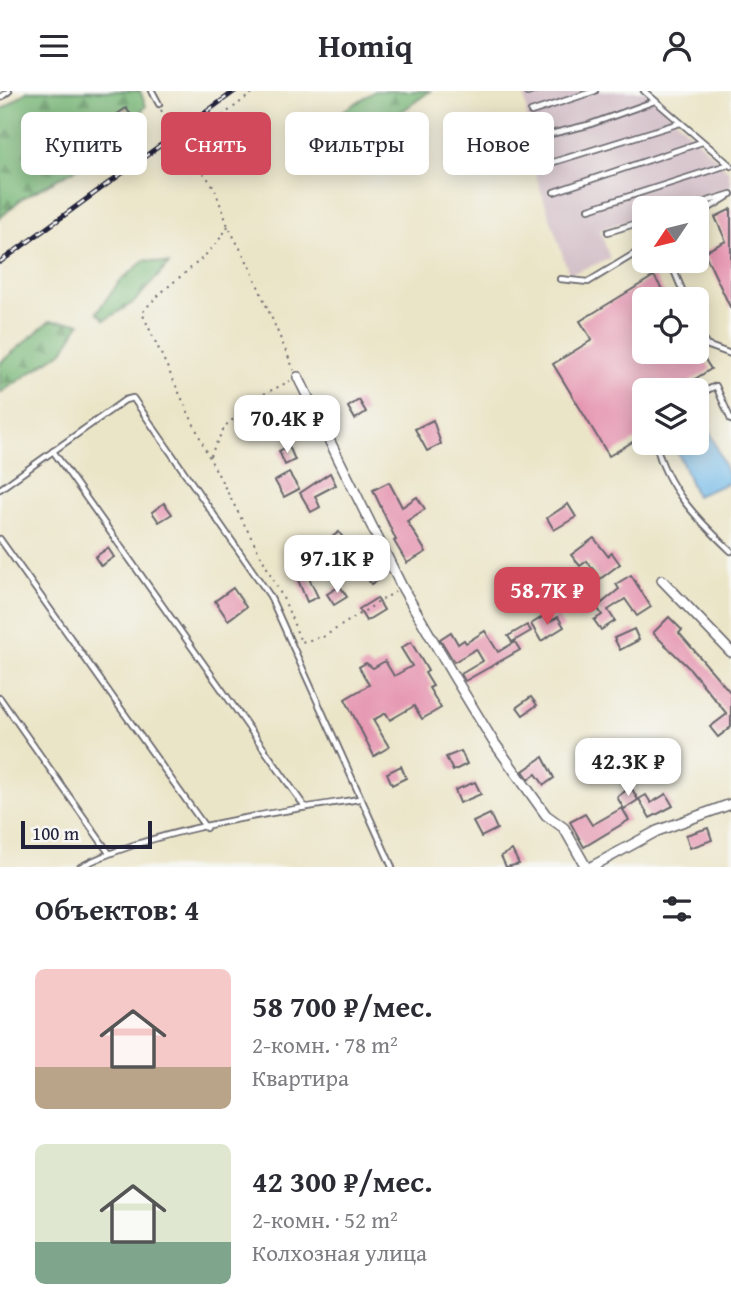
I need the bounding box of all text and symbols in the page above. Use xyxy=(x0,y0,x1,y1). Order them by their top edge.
text: Homiq xyxy=(318,22,413,69)
icon: menu xyxy=(35,27,73,65)
icon: person xyxy=(658,27,696,65)
chip: Купить xyxy=(21,112,147,175)
chip: Снять xyxy=(161,112,271,175)
chip: Фильтры xyxy=(285,112,429,175)
chip: Новое xyxy=(443,112,554,175)
north arrow xyxy=(632,196,709,273)
map controls xyxy=(632,196,709,455)
button: locate xyxy=(632,287,709,364)
button: layers xyxy=(632,378,709,455)
pin: 70.4K ₽ xyxy=(222,395,352,455)
text: 70.4K ₽ xyxy=(250,401,324,434)
pin: 97.1K ₽ xyxy=(272,535,402,595)
text: 97.1K ₽ xyxy=(300,541,374,574)
pin: 58.7K ₽ xyxy=(482,567,612,627)
text: 58.7K ₽ xyxy=(510,573,584,606)
pin: 42.3K ₽ xyxy=(563,739,693,798)
text: 42.3K ₽ xyxy=(591,744,665,777)
scale bar xyxy=(21,818,152,850)
text: 100 m xyxy=(32,819,79,847)
text: Объектов: 4 xyxy=(35,887,199,931)
icon: filters xyxy=(658,890,696,928)
text: 58 700 ₽/мес. xyxy=(252,984,433,1028)
icon: home xyxy=(91,997,175,1081)
text: 2-комн. · 78 m² xyxy=(252,1028,398,1061)
text: Квартира xyxy=(252,1061,349,1094)
text: 42 300 ₽/мес. xyxy=(252,1159,433,1203)
icon: home xyxy=(91,1172,175,1256)
text: 2-комн. · 52 m² xyxy=(252,1203,398,1236)
text: Колхозная улица xyxy=(252,1236,427,1269)

